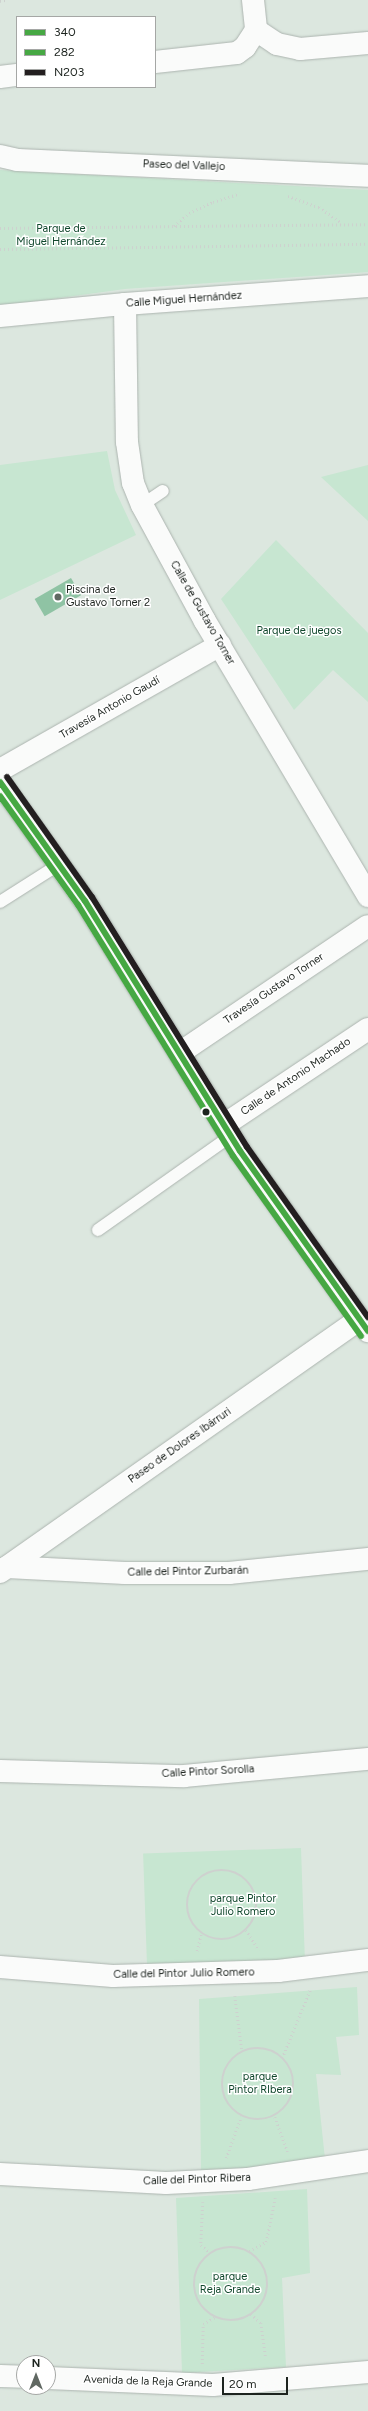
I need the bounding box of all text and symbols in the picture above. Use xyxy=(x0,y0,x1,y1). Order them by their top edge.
legend xyxy=(16,16,156,88)
text: 340 xyxy=(54,25,76,39)
text: 282 xyxy=(54,45,75,59)
text: N203 xyxy=(54,65,84,79)
street label: Paseo del Vallejo xyxy=(142,158,226,174)
park label: Parque de Miguel Hernández xyxy=(16,223,106,249)
street label: Calle Miguel Hernández xyxy=(125,289,243,311)
street label: Calle de Gustavo Torner xyxy=(167,559,237,667)
place label: Piscina de Gustavo Torner 2 xyxy=(66,584,150,610)
marker: Piscina de Gustavo Torner 2 xyxy=(53,592,63,602)
park label: Parque de juegos xyxy=(256,624,342,638)
street label: Travesía Antonio Gaudí xyxy=(58,674,162,742)
street label: Travesía Gustavo Torner xyxy=(222,951,326,1027)
street label: Calle de Antonio Machado xyxy=(239,1035,353,1119)
unlabelled marker xyxy=(201,1107,211,1117)
street label: Paseo de Dolores Ibárruri xyxy=(126,1405,234,1487)
street label: Calle del Pintor Zurbarán xyxy=(127,1564,249,1580)
street label: Calle Pintor Sorolla xyxy=(161,1763,255,1781)
park label: parque Pintor Julio Romero xyxy=(210,1893,276,1919)
street label: Calle del Pintor Julio Romero xyxy=(113,1966,255,1982)
park label: parque Pintor RIbera xyxy=(228,2071,292,2097)
street label: Calle del Pintor Ribera xyxy=(143,2172,251,2188)
park label: parque Reja Grande xyxy=(200,2271,260,2297)
north arrow xyxy=(16,2355,56,2395)
text: N xyxy=(32,2357,40,2370)
scale bar xyxy=(224,2369,290,2395)
street label: Avenida de la Reja Grande xyxy=(83,2373,213,2391)
text: 20 m xyxy=(229,2377,257,2391)

